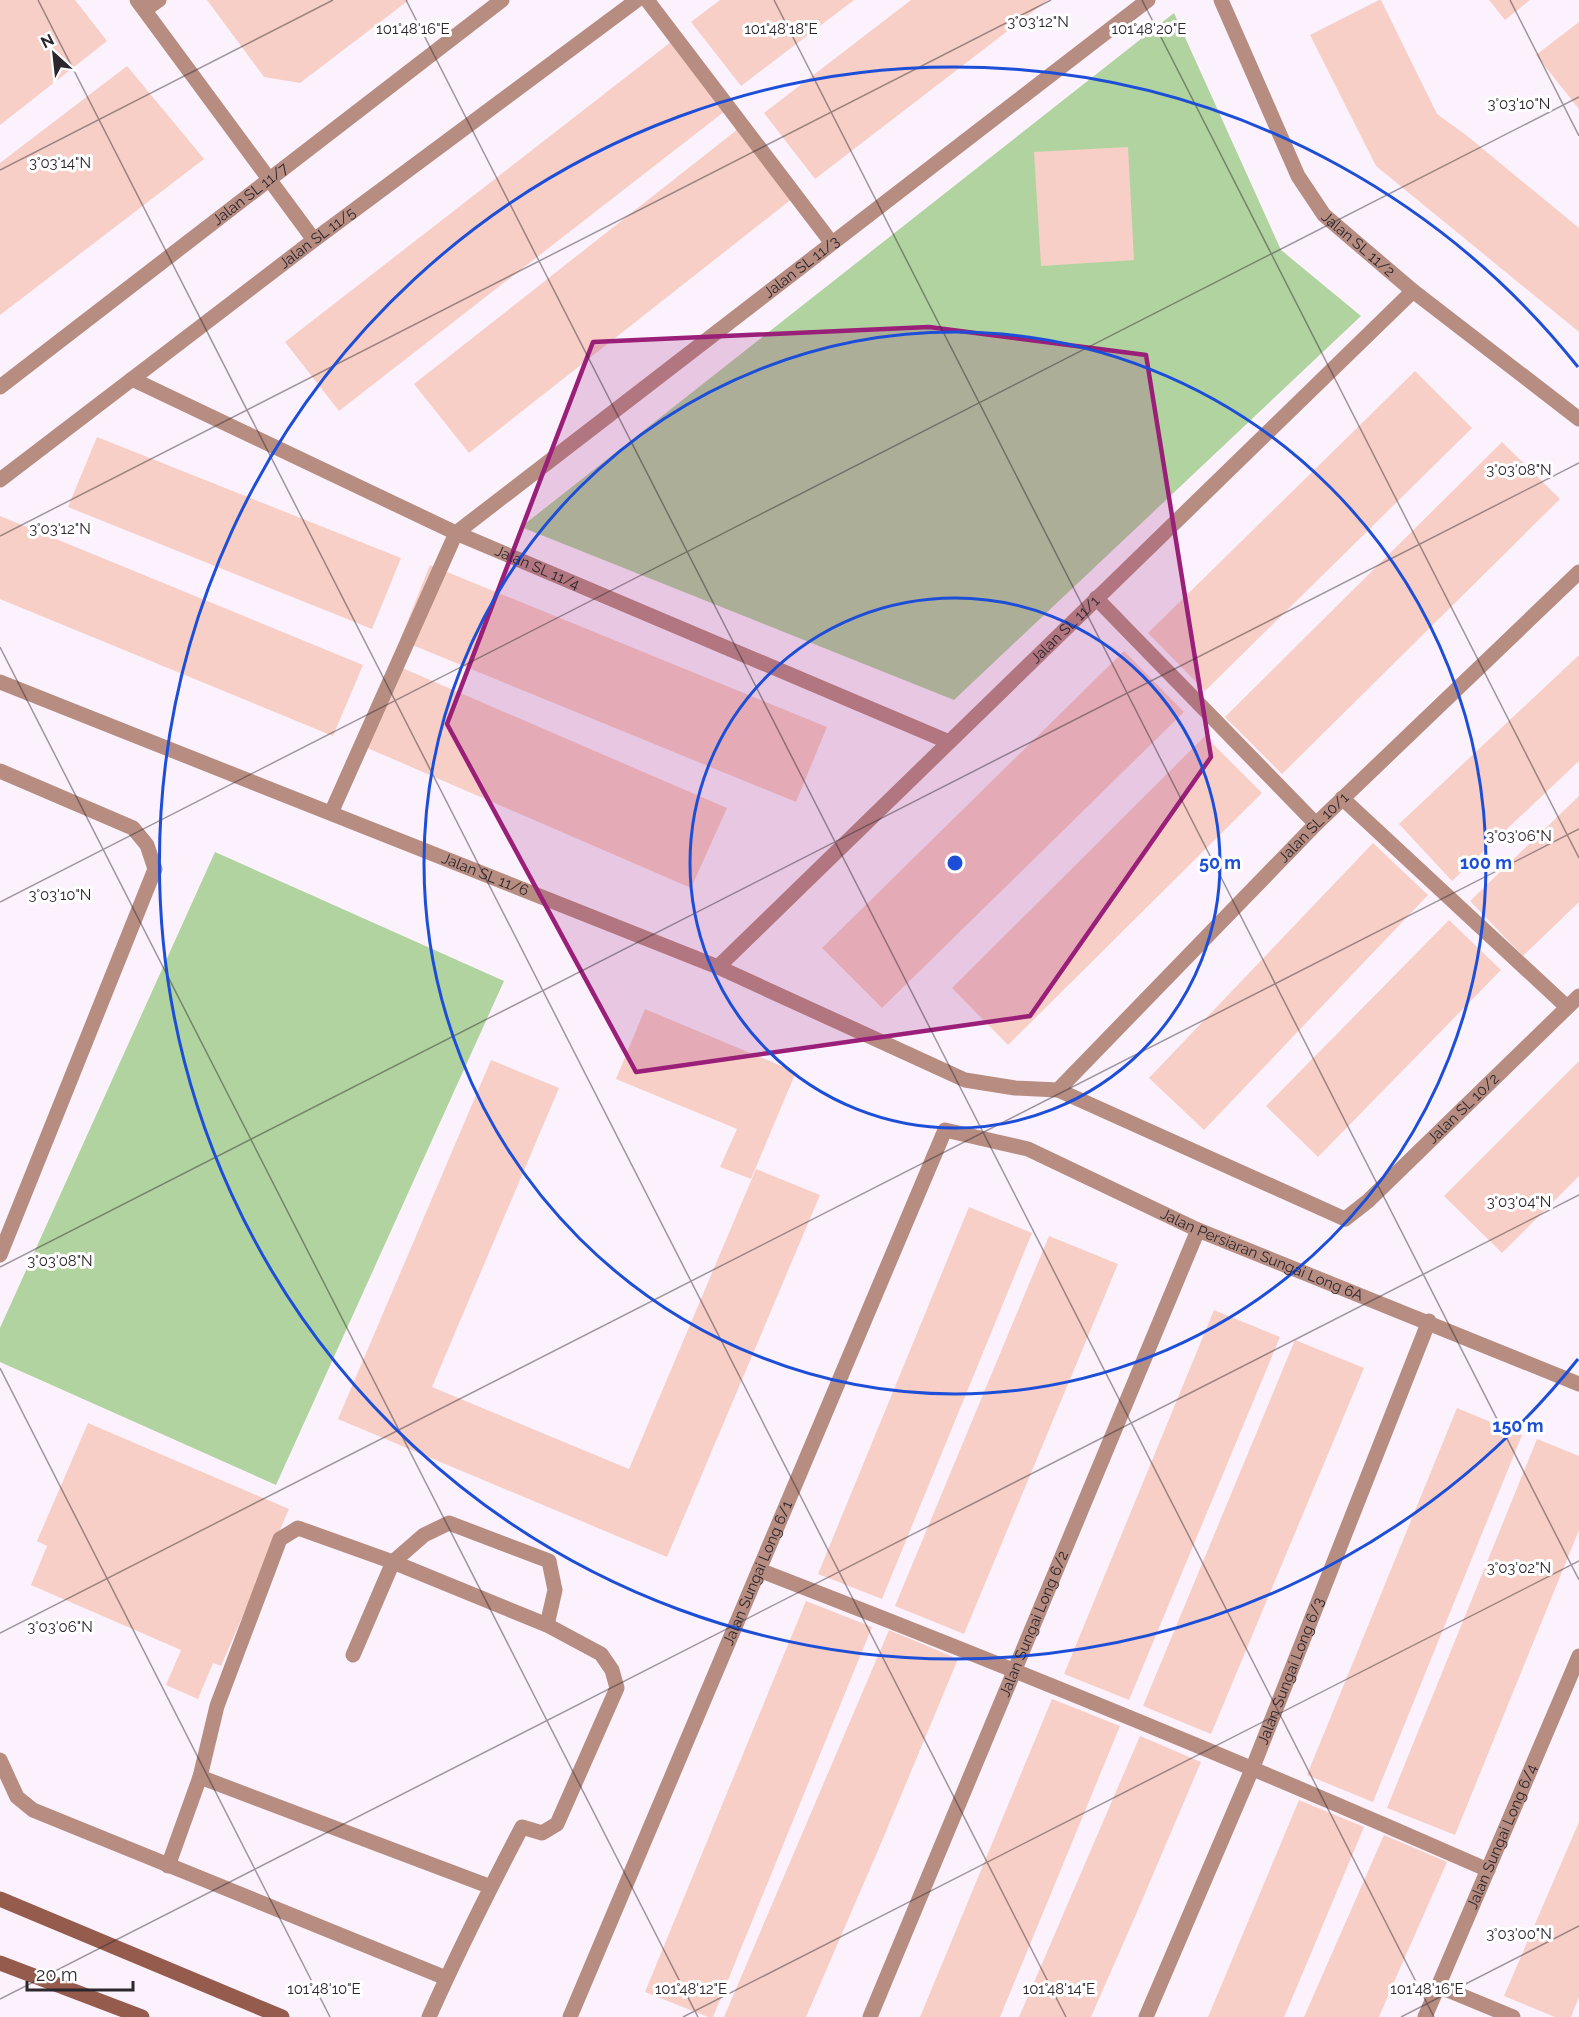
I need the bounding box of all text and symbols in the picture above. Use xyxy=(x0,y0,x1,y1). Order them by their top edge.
text: 3°03'12"N xyxy=(1007,13,1069,31)
text: 101°48'16"E xyxy=(376,20,450,38)
text: 101°48'18"E xyxy=(744,20,818,38)
text: 101°48'20"E xyxy=(1112,20,1186,38)
north arrow xyxy=(24,24,84,84)
text: N xyxy=(38,30,57,52)
text: 3°03'10"N xyxy=(1488,95,1550,113)
text: 3°03'14"N xyxy=(29,154,91,172)
street label: Jalan SL 11/7 xyxy=(209,159,292,229)
street label: Jalan SL 11/5 xyxy=(275,203,359,272)
street label: Jalan SL 11/2 xyxy=(1318,208,1399,281)
street label: Jalan SL 11/3 xyxy=(760,232,843,302)
text: 3°03'08"N xyxy=(1486,461,1552,479)
text: 3°03'12"N xyxy=(29,520,91,538)
street label: Jalan SL 11/4 xyxy=(492,542,582,593)
street label: Jalan SL 11/1 xyxy=(1027,592,1104,667)
street label: Jalan SL 10/1 xyxy=(1274,788,1353,866)
text: 3°03'06"N xyxy=(1486,827,1552,845)
street label: Jalan SL 11/6 xyxy=(439,849,531,900)
text: 50 m xyxy=(1199,852,1241,873)
text: 100 m xyxy=(1460,852,1512,873)
centre of rings xyxy=(945,853,965,873)
text: 3°03'10"N xyxy=(29,886,91,904)
street label: Jalan SL 10/2 xyxy=(1423,1069,1503,1147)
text: 3°03'04"N xyxy=(1487,1193,1551,1211)
street label: Jalan Persiaran Sungai Long 6A xyxy=(1158,1205,1366,1305)
text: 3°03'08"N xyxy=(27,1252,93,1270)
text: 150 m xyxy=(1493,1415,1544,1436)
street label: Jalan Sungai Long 6/1 xyxy=(719,1498,796,1648)
street label: Jalan Sungai Long 6/2 xyxy=(995,1548,1072,1699)
text: 3°03'02"N xyxy=(1487,1559,1551,1577)
street label: Jalan Sungai Long 6/3 xyxy=(1254,1595,1328,1747)
text: 3°03'06"N xyxy=(27,1618,93,1636)
street label: Jalan Sungai Long 6/4 xyxy=(1463,1762,1541,1912)
text: 3°03'00"N xyxy=(1486,1925,1552,1943)
scale bar xyxy=(27,1954,134,1992)
text: 20 m xyxy=(36,1964,78,1985)
text: 101°48'10"E xyxy=(287,1980,361,1998)
text: 101°48'12"E xyxy=(655,1980,727,1998)
text: 101°48'14"E xyxy=(1023,1980,1095,1998)
text: 101°48'16"E xyxy=(1390,1980,1464,1998)

